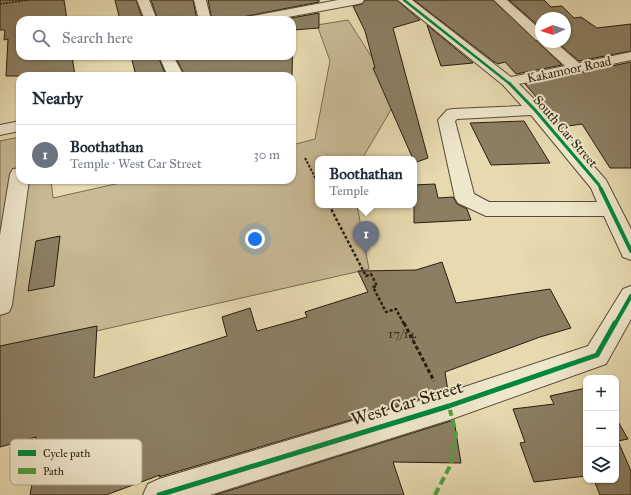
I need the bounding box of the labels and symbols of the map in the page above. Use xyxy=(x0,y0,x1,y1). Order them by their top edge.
north arrow xyxy=(535,12,571,48)
street label: Kakamoor Road xyxy=(526,53,613,87)
street label: South Car Street xyxy=(530,92,601,171)
pin: 1 xyxy=(353,221,379,254)
your location xyxy=(245,229,265,249)
house number: 17/14 xyxy=(388,326,417,342)
street label: West Car Street xyxy=(348,375,466,430)
legend xyxy=(10,439,142,485)
text: Cycle path xyxy=(43,447,90,460)
text: Path xyxy=(43,465,64,478)

